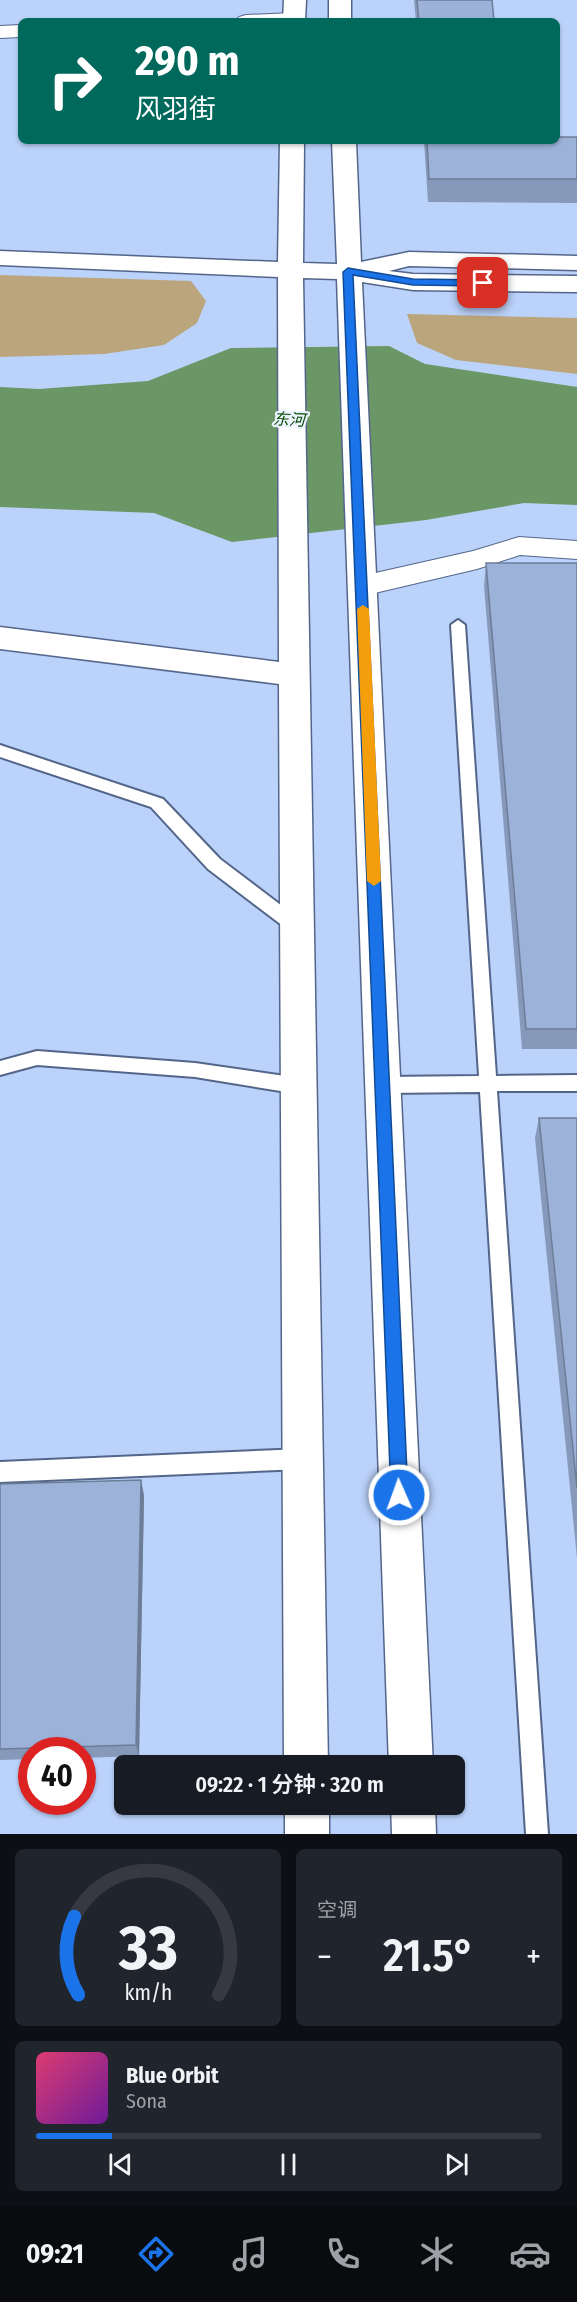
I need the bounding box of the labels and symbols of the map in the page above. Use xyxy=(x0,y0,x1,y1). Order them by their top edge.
pin xyxy=(457,257,508,308)
water label: 东河 xyxy=(272,409,308,430)
position arrow xyxy=(367,1463,431,1527)
speed limit sign: 40 xyxy=(18,1737,96,1815)

